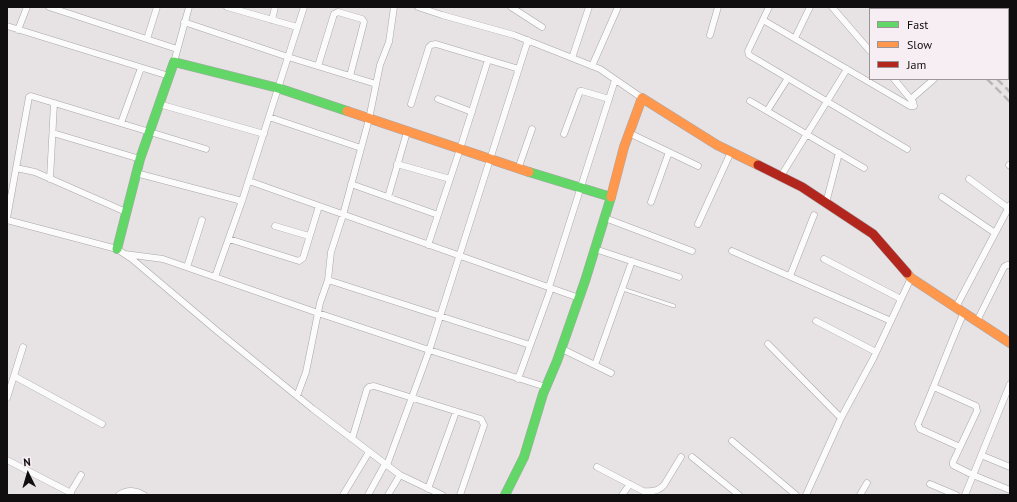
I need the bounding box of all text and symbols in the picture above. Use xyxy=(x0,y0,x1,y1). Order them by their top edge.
legend xyxy=(869,8,1009,80)
text: Fast xyxy=(907,17,928,32)
text: Slow xyxy=(907,37,932,52)
text: Jam xyxy=(907,57,926,72)
north arrow xyxy=(8,454,48,494)
text: N xyxy=(23,455,31,469)

